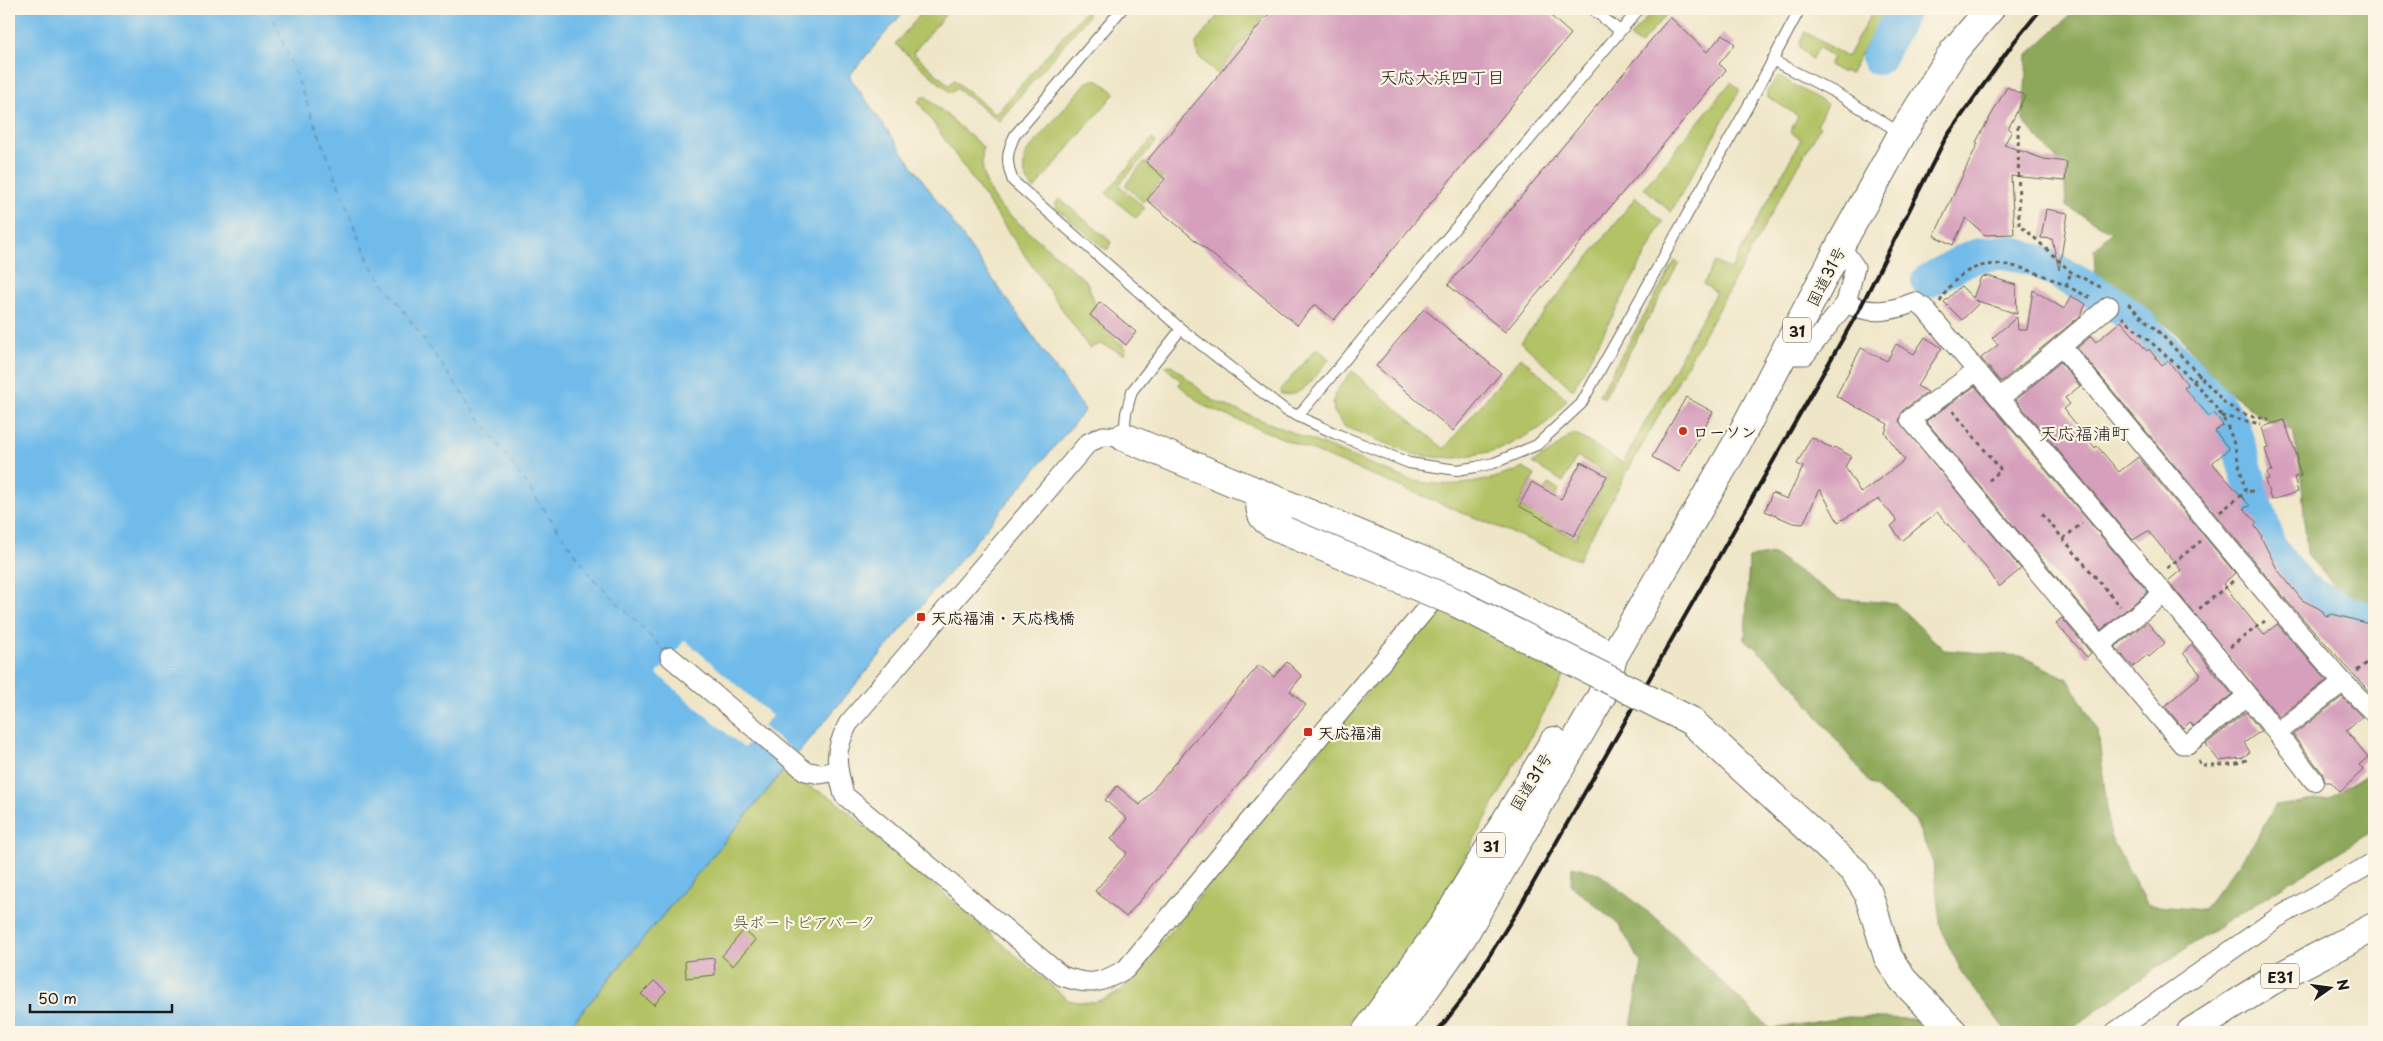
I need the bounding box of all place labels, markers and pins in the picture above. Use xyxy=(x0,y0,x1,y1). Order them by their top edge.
place label: ローソン xyxy=(1693,419,1757,443)
marker: ローソン xyxy=(1677,425,1689,437)
place label: 天応福浦・天応桟橋 xyxy=(931,605,1075,629)
marker: 天応福浦・天応桟橋 xyxy=(915,611,927,623)
place label: 天応福浦 xyxy=(1318,720,1382,744)
marker: 天応福浦 xyxy=(1302,726,1314,738)

